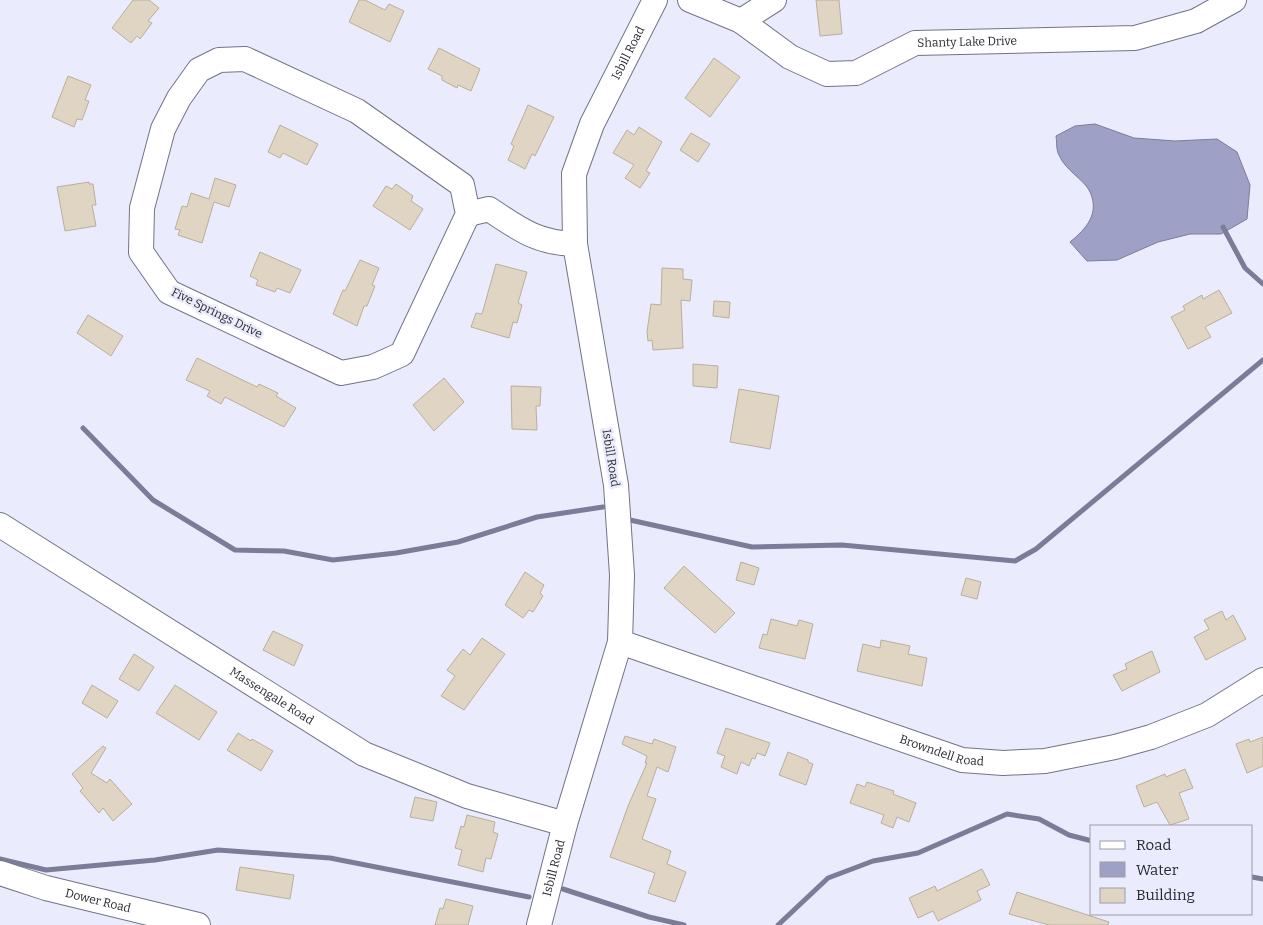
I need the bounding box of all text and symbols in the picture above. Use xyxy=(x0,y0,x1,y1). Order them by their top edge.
street label: Isbill Road xyxy=(609,24,647,82)
street label: Shanty Lake Drive xyxy=(917,34,1017,50)
street label: Five Springs Drive xyxy=(169,285,265,341)
street label: Isbill Road xyxy=(600,428,622,488)
street label: Massengale Road xyxy=(227,664,316,728)
street label: Browndell Road xyxy=(898,732,985,769)
legend xyxy=(1090,825,1253,915)
text: Road xyxy=(1136,836,1171,854)
street label: Isbill Road xyxy=(540,838,568,898)
text: Water xyxy=(1136,861,1179,879)
street label: Dower Road xyxy=(64,886,132,915)
text: Building xyxy=(1136,886,1195,904)

